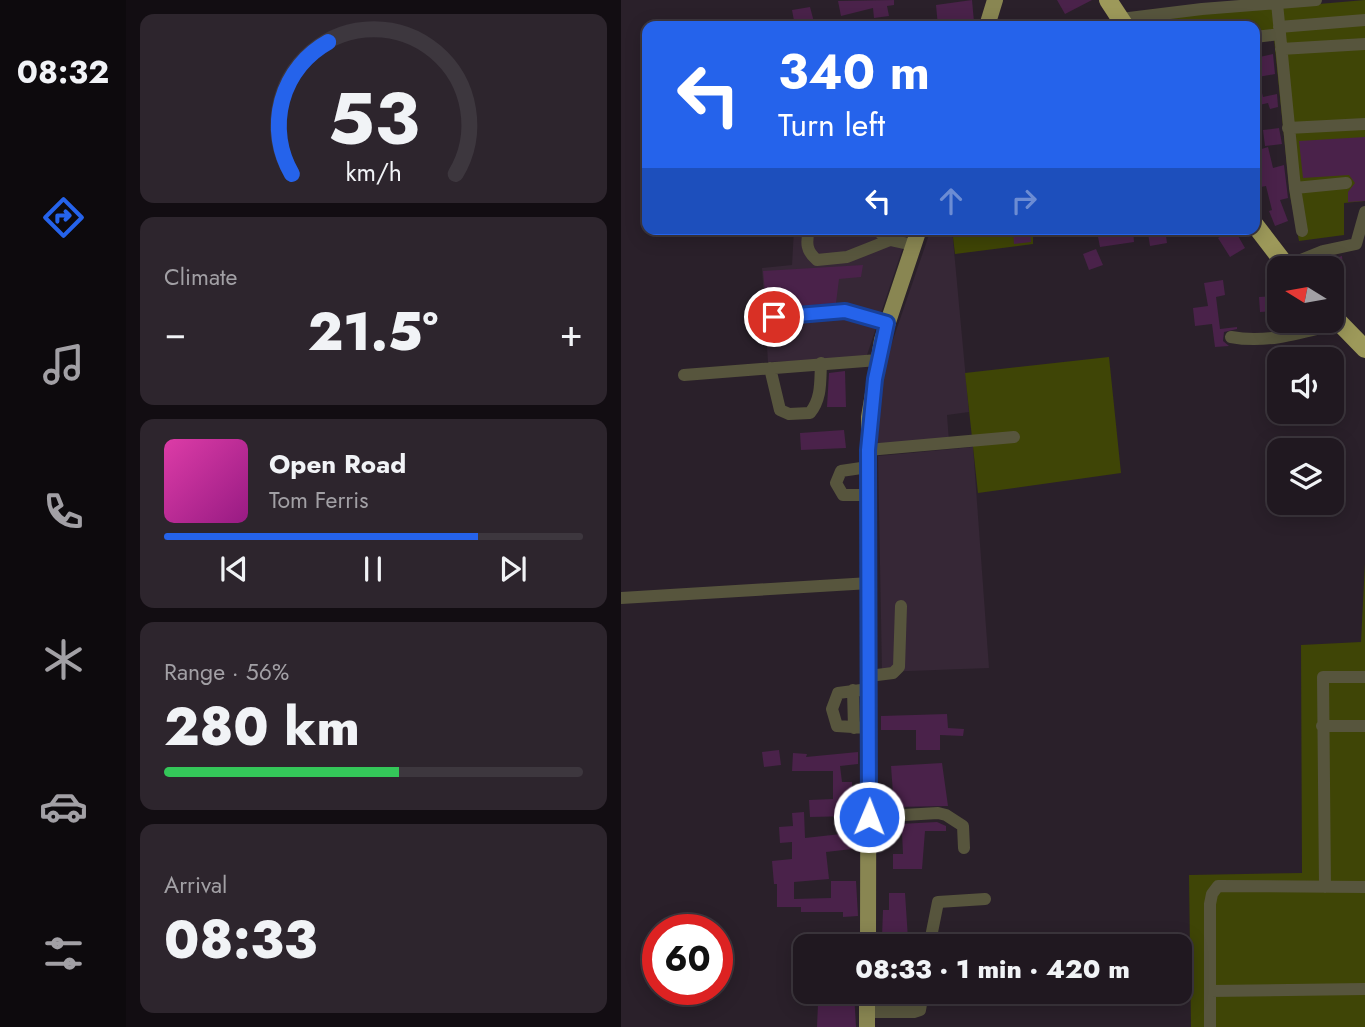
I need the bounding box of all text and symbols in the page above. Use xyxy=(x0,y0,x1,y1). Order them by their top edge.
text: 340 m xyxy=(778,37,930,107)
text: 08:32 xyxy=(17,49,109,95)
icon: left xyxy=(663,49,754,140)
text: 53 xyxy=(327,67,420,172)
text: Turn left xyxy=(778,102,885,148)
text: km/h xyxy=(345,154,402,190)
icon: left xyxy=(859,182,897,220)
icon: ahead xyxy=(932,182,970,220)
icon: right xyxy=(1005,182,1043,220)
icon: directions xyxy=(39,193,88,242)
north arrow xyxy=(1267,256,1344,332)
map controls xyxy=(1267,256,1344,515)
text: Climate xyxy=(164,260,237,294)
pin xyxy=(744,287,804,347)
text: 21.5° xyxy=(308,294,438,370)
icon: arrive xyxy=(755,298,793,336)
text: − xyxy=(164,305,186,360)
text: + xyxy=(560,305,583,360)
icon: music xyxy=(39,340,88,389)
button: sound xyxy=(1267,347,1344,424)
button: layers xyxy=(1267,438,1344,515)
text: Open Road xyxy=(269,445,406,483)
text: Tom Ferris xyxy=(269,483,368,517)
icon: phone xyxy=(39,487,88,536)
icon: previous xyxy=(215,550,253,588)
icon: pause xyxy=(354,550,392,588)
icon: next xyxy=(494,550,532,588)
icon: climate xyxy=(39,635,88,684)
text: Range · 56% xyxy=(164,655,289,689)
text: 280 km xyxy=(164,689,360,765)
position arrow xyxy=(832,780,906,854)
icon: car xyxy=(39,782,88,831)
text: Arrival xyxy=(164,868,227,902)
text: 08:33 xyxy=(164,902,317,978)
speed limit sign: 60 xyxy=(642,914,733,1005)
icon: filters xyxy=(39,929,88,978)
text: 08:33 · 1 min · 420 m xyxy=(855,950,1130,988)

